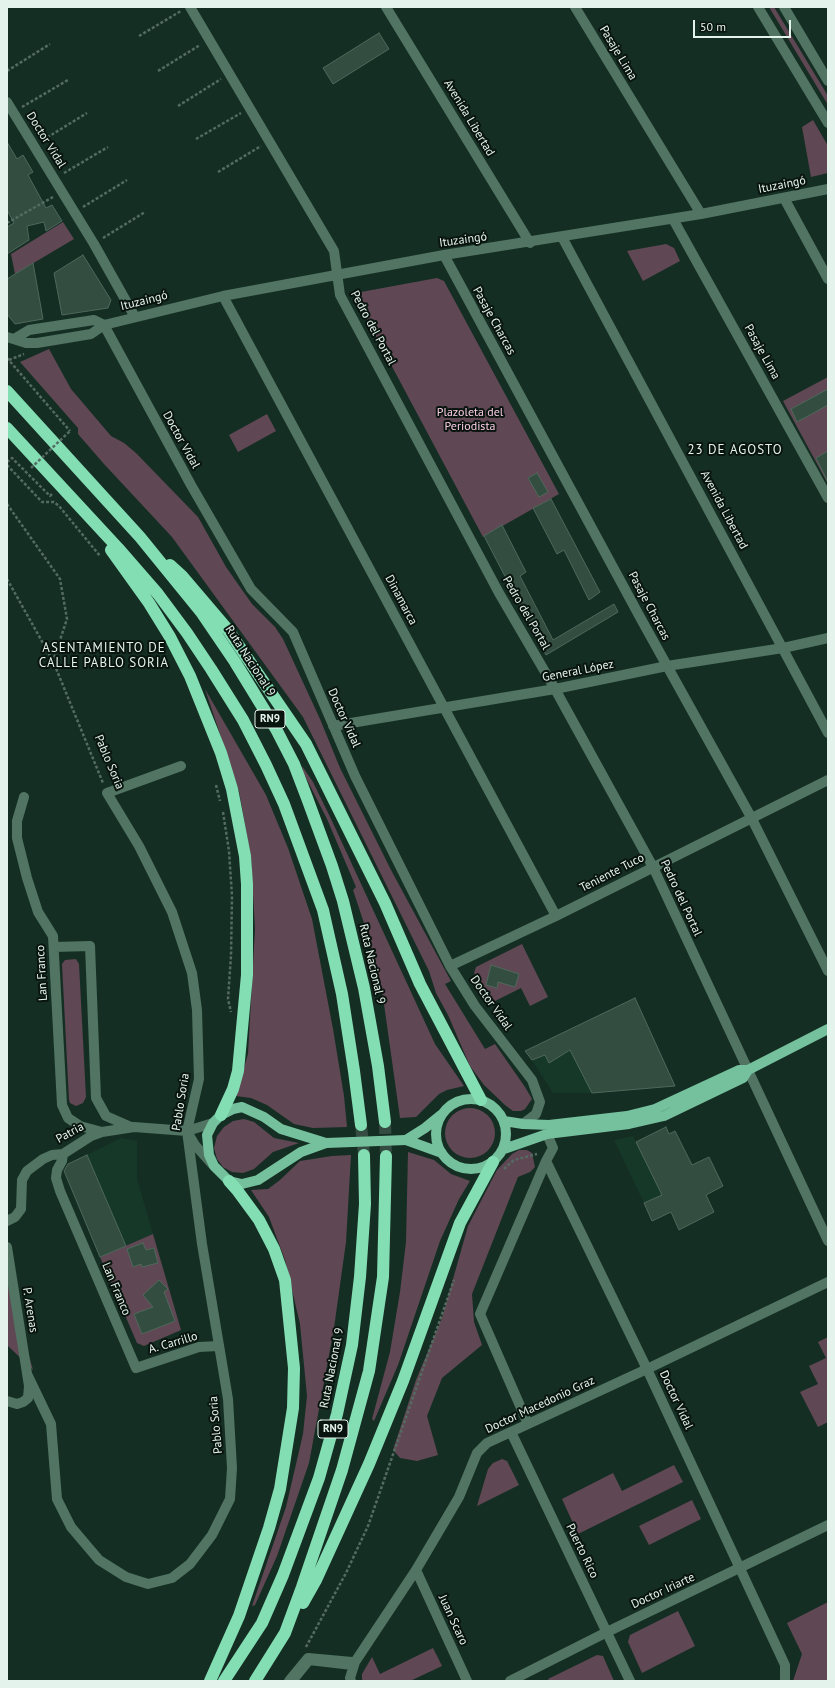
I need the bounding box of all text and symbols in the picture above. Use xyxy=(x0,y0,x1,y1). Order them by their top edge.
scale bar xyxy=(695,12,793,38)
text: 50 m xyxy=(700,19,726,34)
street label: Pasaje Lima xyxy=(596,23,640,83)
street label: Avenida Libertad xyxy=(441,77,497,159)
street label: Doctor Vidal xyxy=(23,109,69,171)
street label: Ituzaingó xyxy=(757,173,807,197)
street label: Ituzaingó xyxy=(438,230,488,250)
street label: Pasaje Charcas xyxy=(469,284,519,358)
street label: Ituzaingó xyxy=(119,288,169,314)
street label: Pedro del Portal xyxy=(347,288,399,368)
street label: Pasaje Lima xyxy=(741,322,783,382)
park label: Plazoleta del Periodista xyxy=(437,406,503,434)
street label: Doctor Vidal xyxy=(159,409,203,471)
district label: 23 DE AGOSTO xyxy=(687,442,783,458)
street label: Avenida Libertad xyxy=(697,468,751,552)
street label: Pasaje Charcas xyxy=(625,569,673,643)
street label: Dinamarca xyxy=(382,572,420,628)
street label: Pedro del Portal xyxy=(499,574,553,652)
street label: Ruta Nacional 9 xyxy=(222,623,278,699)
district label: ASENTAMIENTO DE CALLE PABLO SORIA xyxy=(39,640,169,671)
street label: General López xyxy=(541,657,615,685)
street label: Doctor Vidal xyxy=(325,686,363,750)
road number: RN9 xyxy=(255,710,285,728)
street label: Pablo Soria xyxy=(91,733,127,791)
street label: Teniente Tuco xyxy=(577,851,647,895)
street label: Pedro del Portal xyxy=(657,858,705,938)
street label: Ruta Nacional 9 xyxy=(356,923,388,1005)
street label: Lan Franco xyxy=(33,945,51,1001)
street label: Doctor Vidal xyxy=(467,973,515,1033)
street label: Pablo Soria xyxy=(169,1072,193,1132)
street label: Patria xyxy=(54,1120,86,1146)
street label: Lan Franco xyxy=(98,1260,134,1318)
street label: P. Arenas xyxy=(19,1286,41,1334)
street label: Ruta Nacional 9 xyxy=(317,1327,347,1409)
street label: A. Carrillo xyxy=(147,1329,199,1357)
street label: Doctor Vidal xyxy=(656,1368,696,1432)
street label: Doctor Macedonio Graz xyxy=(483,1373,597,1437)
street label: Pablo Soria xyxy=(206,1396,226,1454)
road number: RN9 xyxy=(318,1420,348,1438)
street label: Puerto Rico xyxy=(563,1521,601,1581)
street label: Doctor Iriarte xyxy=(629,1570,697,1612)
street label: Juan Scaro xyxy=(435,1593,471,1647)

